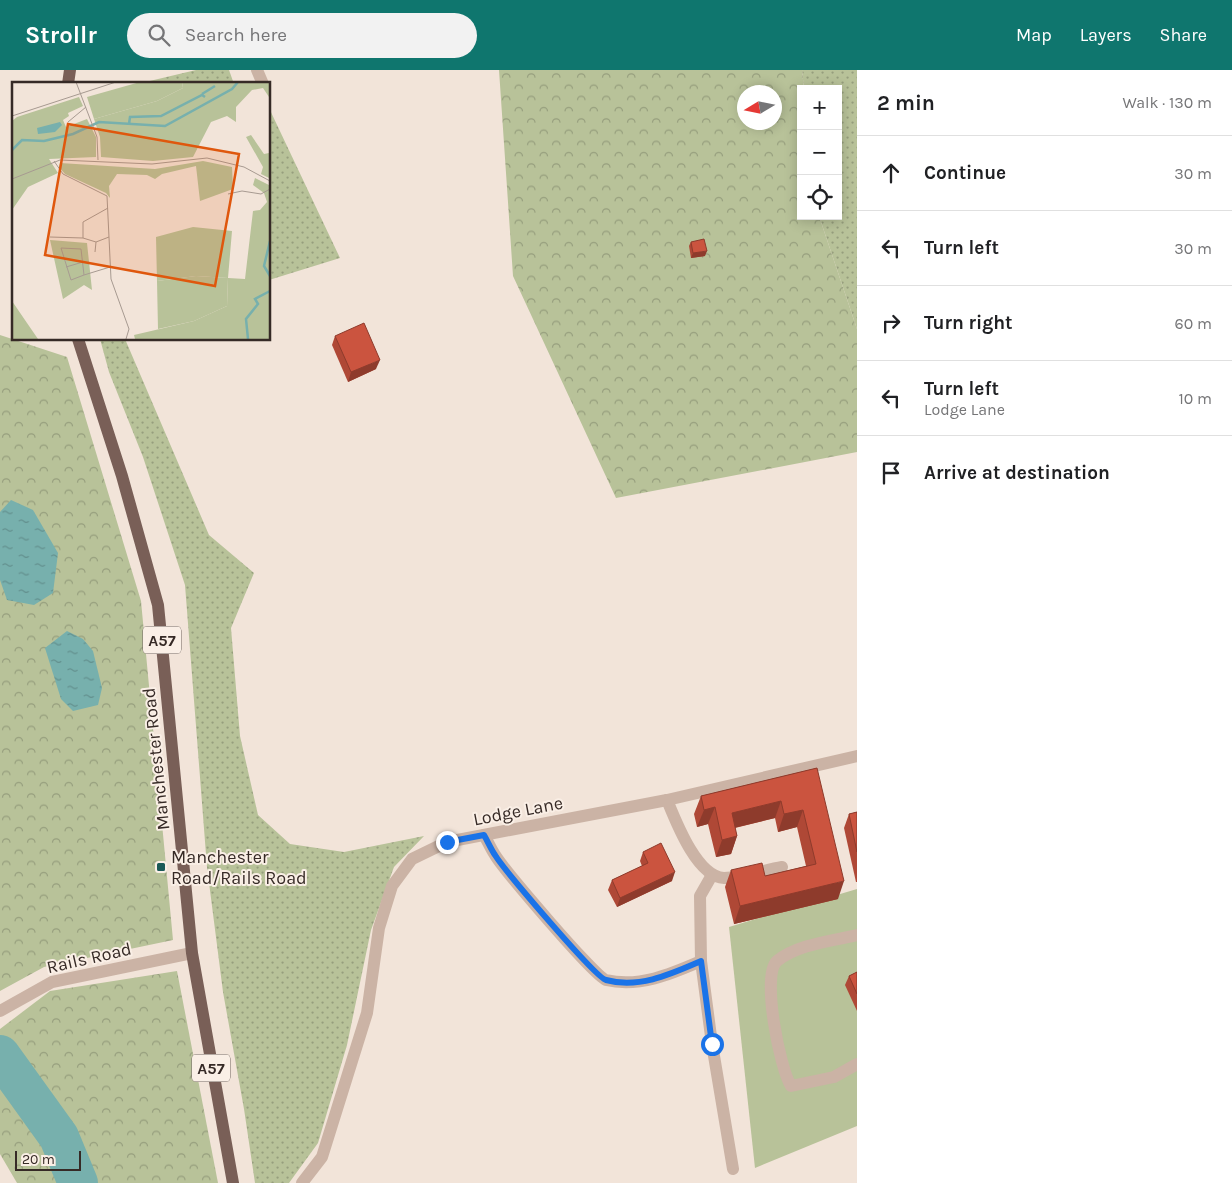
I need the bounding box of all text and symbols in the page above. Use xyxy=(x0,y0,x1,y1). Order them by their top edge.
search box xyxy=(127,13,477,58)
text: Strollr xyxy=(25,21,97,49)
icon: search xyxy=(145,21,173,49)
text: Search here xyxy=(185,24,287,46)
text: Map xyxy=(1016,24,1052,46)
text: Layers xyxy=(1080,24,1132,46)
text: Share xyxy=(1160,24,1207,46)
inset map xyxy=(12,82,270,340)
north arrow xyxy=(737,85,782,130)
map controls xyxy=(797,85,842,220)
button: + xyxy=(797,85,842,130)
text: 2 min xyxy=(877,91,935,115)
text: Walk · 130 m xyxy=(1122,93,1212,112)
button: − xyxy=(797,130,842,175)
icon: ahead xyxy=(877,159,905,187)
text: Continue xyxy=(924,162,1006,184)
text: 30 m xyxy=(1174,164,1212,183)
button: locate xyxy=(797,175,842,220)
icon: left xyxy=(877,234,905,262)
text: Turn left xyxy=(924,237,999,259)
text: 30 m xyxy=(1174,239,1212,258)
icon: right xyxy=(877,309,905,337)
text: Turn right xyxy=(924,312,1013,334)
text: 60 m xyxy=(1175,314,1212,333)
text: Turn left xyxy=(924,378,999,400)
icon: left xyxy=(877,384,905,412)
text: 10 m xyxy=(1178,389,1212,408)
text: Lodge Lane xyxy=(924,400,1005,419)
icon: arrive xyxy=(877,459,905,487)
text: Arrive at destination xyxy=(924,462,1110,484)
road number: A57 xyxy=(143,626,181,654)
street label: Manchester Road xyxy=(138,687,174,831)
street label: Lodge Lane xyxy=(471,792,565,830)
route end xyxy=(436,831,459,854)
place label: Manchester Road/Rails Road xyxy=(171,846,307,889)
marker: Manchester Road/Rails Road xyxy=(155,861,167,873)
street label: Rails Road xyxy=(44,938,134,978)
route start xyxy=(701,1033,724,1056)
road number: A57 xyxy=(192,1054,230,1081)
scale bar xyxy=(15,1148,81,1171)
text: 20 m xyxy=(22,1151,55,1168)

